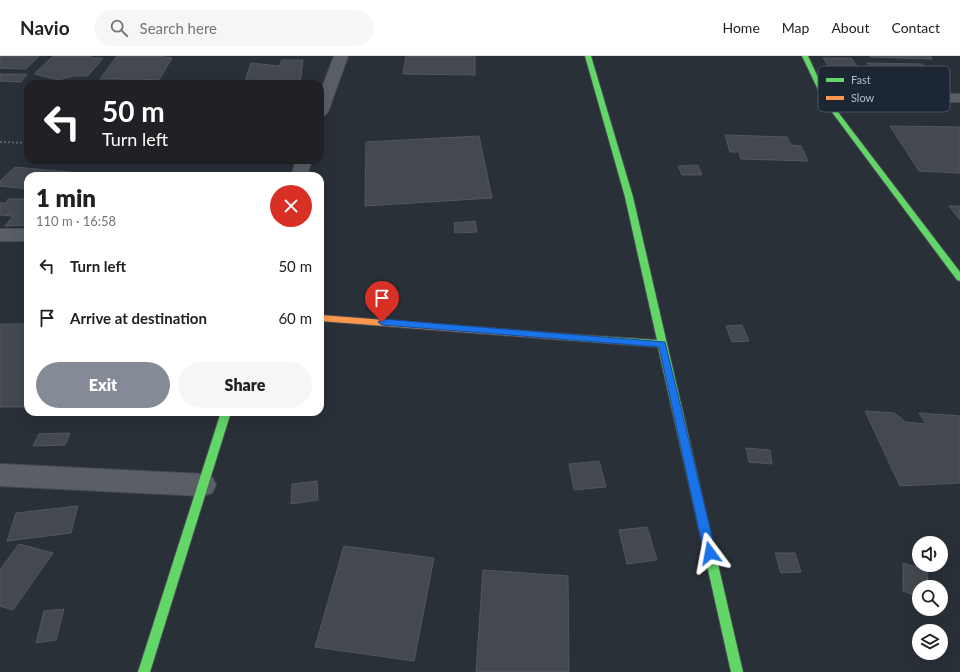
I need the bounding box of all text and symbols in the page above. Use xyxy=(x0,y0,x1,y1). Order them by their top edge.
search box xyxy=(94,10,374,46)
text: Navio xyxy=(20,16,70,39)
icon: search xyxy=(108,17,130,39)
text: Search here xyxy=(140,19,217,37)
text: Home xyxy=(722,19,760,36)
text: Map xyxy=(782,19,809,36)
text: About xyxy=(831,19,869,36)
text: Contact xyxy=(891,19,940,36)
legend xyxy=(818,66,950,112)
text: Fast xyxy=(851,73,871,86)
text: Slow xyxy=(851,91,875,104)
text: 50 m xyxy=(102,94,165,128)
icon: left xyxy=(36,96,88,148)
text: Turn left xyxy=(102,128,168,150)
text: 1 min xyxy=(36,183,96,212)
button: close xyxy=(270,185,312,227)
text: 110 m · 16:58 xyxy=(36,213,116,229)
icon: left xyxy=(36,255,58,277)
text: Turn left xyxy=(70,257,126,275)
text: 50 m xyxy=(278,257,312,275)
pin xyxy=(365,281,399,322)
icon: arrive xyxy=(371,287,393,309)
icon: arrive xyxy=(36,307,58,329)
text: Arrive at destination xyxy=(70,309,207,327)
text: 60 m xyxy=(278,309,312,327)
button: Exit xyxy=(36,362,170,408)
button: Share xyxy=(178,362,312,408)
position arrow xyxy=(689,532,731,574)
map controls xyxy=(912,536,948,660)
button: sound xyxy=(912,536,948,572)
button: search xyxy=(912,580,948,616)
button: layers xyxy=(912,624,948,660)

